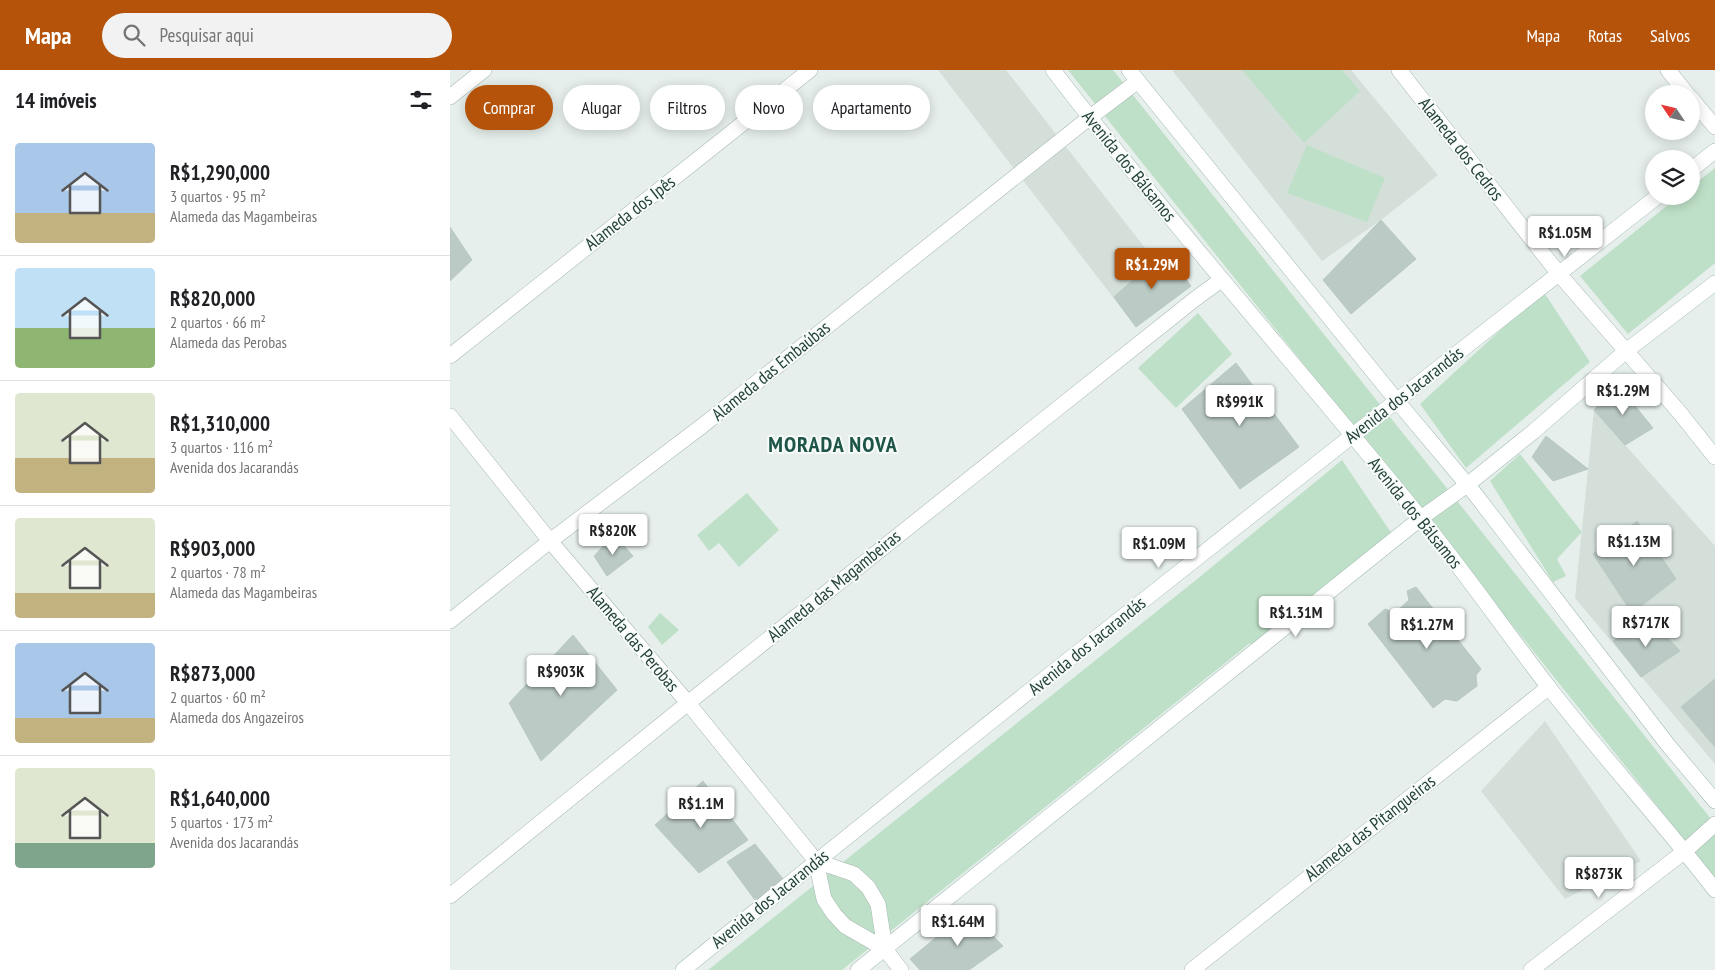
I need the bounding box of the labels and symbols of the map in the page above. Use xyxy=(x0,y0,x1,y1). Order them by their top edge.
north arrow xyxy=(1645,85,1700,140)
street label: Alameda dos Cedros xyxy=(1414,92,1509,205)
street label: Avenida dos Bálsamos xyxy=(1077,105,1181,226)
street label: Alameda dos Ipês xyxy=(580,170,680,255)
pin: R$1.05M xyxy=(1519,216,1611,258)
pin: R$1.29M xyxy=(1106,248,1198,290)
street label: Alameda das Embaúbas xyxy=(707,316,835,426)
street label: Avenida dos Jacarandás xyxy=(1340,341,1468,448)
pin: R$1.29M xyxy=(1577,374,1669,416)
pin: R$991K xyxy=(1199,384,1281,427)
district label: MORADA NOVA xyxy=(768,430,898,458)
street label: Avenida dos Bálsamos xyxy=(1363,452,1467,573)
pin: R$820K xyxy=(572,514,654,556)
pin: R$1.13M xyxy=(1588,524,1680,567)
street label: Alameda das Magambeiras xyxy=(762,525,905,647)
pin: R$1.09M xyxy=(1113,526,1205,569)
street label: Alameda das Perobas xyxy=(582,581,684,696)
street label: Avenida dos Jacarandás xyxy=(1023,591,1150,700)
pin: R$1.31M xyxy=(1250,596,1342,638)
pin: R$717K xyxy=(1605,606,1687,648)
pin: R$1.27M xyxy=(1381,608,1473,650)
pin: R$903K xyxy=(520,654,602,697)
street label: Alameda das Pitangueiras xyxy=(1300,769,1440,886)
pin: R$1.1M xyxy=(660,786,742,829)
street label: Avenida dos Jacarandás xyxy=(706,844,833,953)
pin: R$873K xyxy=(1558,856,1640,899)
pin: R$1.64M xyxy=(912,904,1004,947)

